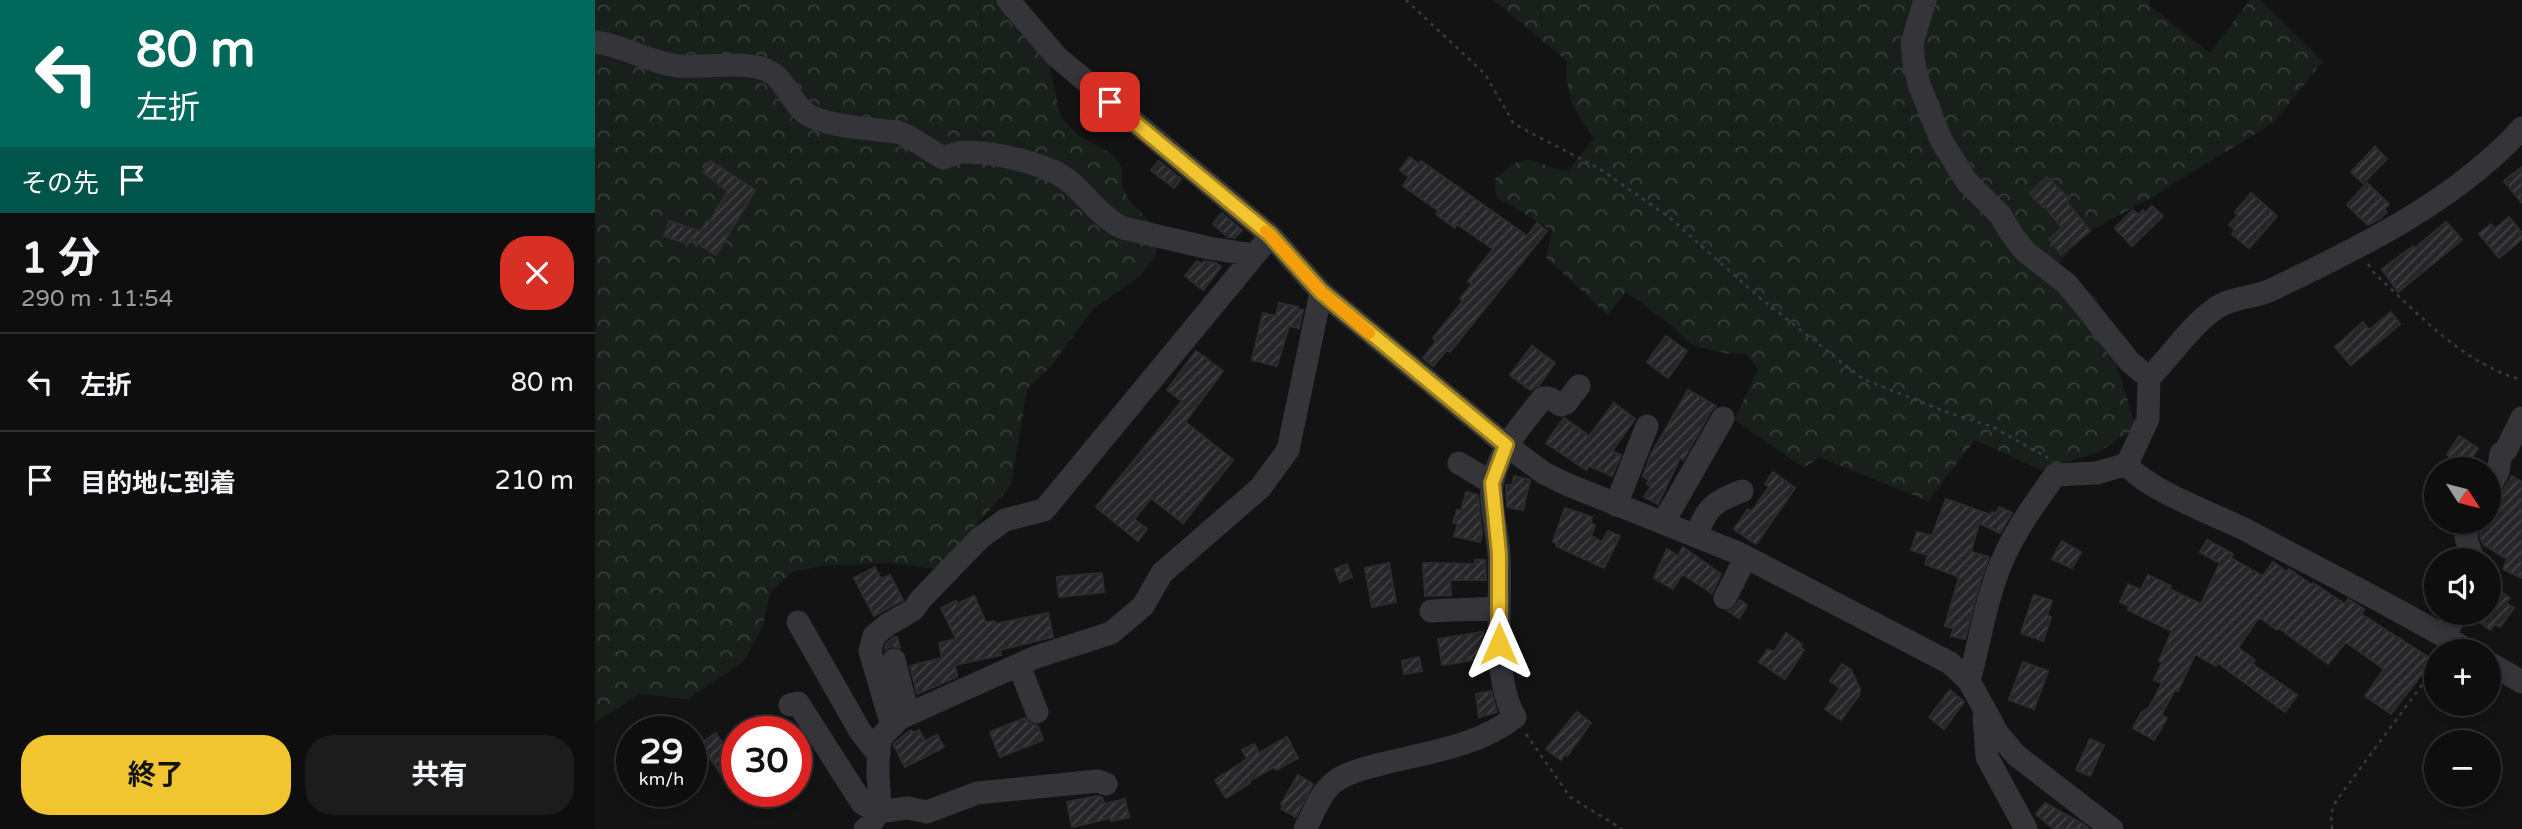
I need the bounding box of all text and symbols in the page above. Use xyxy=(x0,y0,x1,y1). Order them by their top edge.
text: 80 m xyxy=(136,21,255,80)
icon: left xyxy=(21,28,112,119)
pin xyxy=(1080,72,1140,132)
icon: arrive xyxy=(1091,83,1129,121)
text: 左折 xyxy=(136,89,200,127)
icon: arrive xyxy=(113,161,151,199)
text: その先 xyxy=(21,168,99,199)
text: 1 分 xyxy=(21,233,100,284)
button: close xyxy=(500,236,574,310)
text: 290 m · 11:54 xyxy=(21,285,173,313)
icon: left xyxy=(21,363,59,401)
text: 80 m xyxy=(511,367,574,398)
text: 左折 xyxy=(80,370,132,401)
north arrow xyxy=(2424,457,2501,534)
map controls xyxy=(2424,457,2501,807)
icon: arrive xyxy=(21,461,59,499)
text: 210 m xyxy=(494,465,574,496)
text: 目的地に到着 xyxy=(80,468,236,499)
button: sound xyxy=(2424,548,2501,625)
position arrow xyxy=(1462,607,1536,681)
button: + xyxy=(2424,639,2501,716)
speed limit sign: 30 xyxy=(721,716,812,807)
button: − xyxy=(2424,730,2501,807)
text: 29 xyxy=(640,731,683,773)
button: 終了 xyxy=(21,735,291,815)
button: 共有 xyxy=(305,735,574,815)
text: km/h xyxy=(639,768,684,790)

